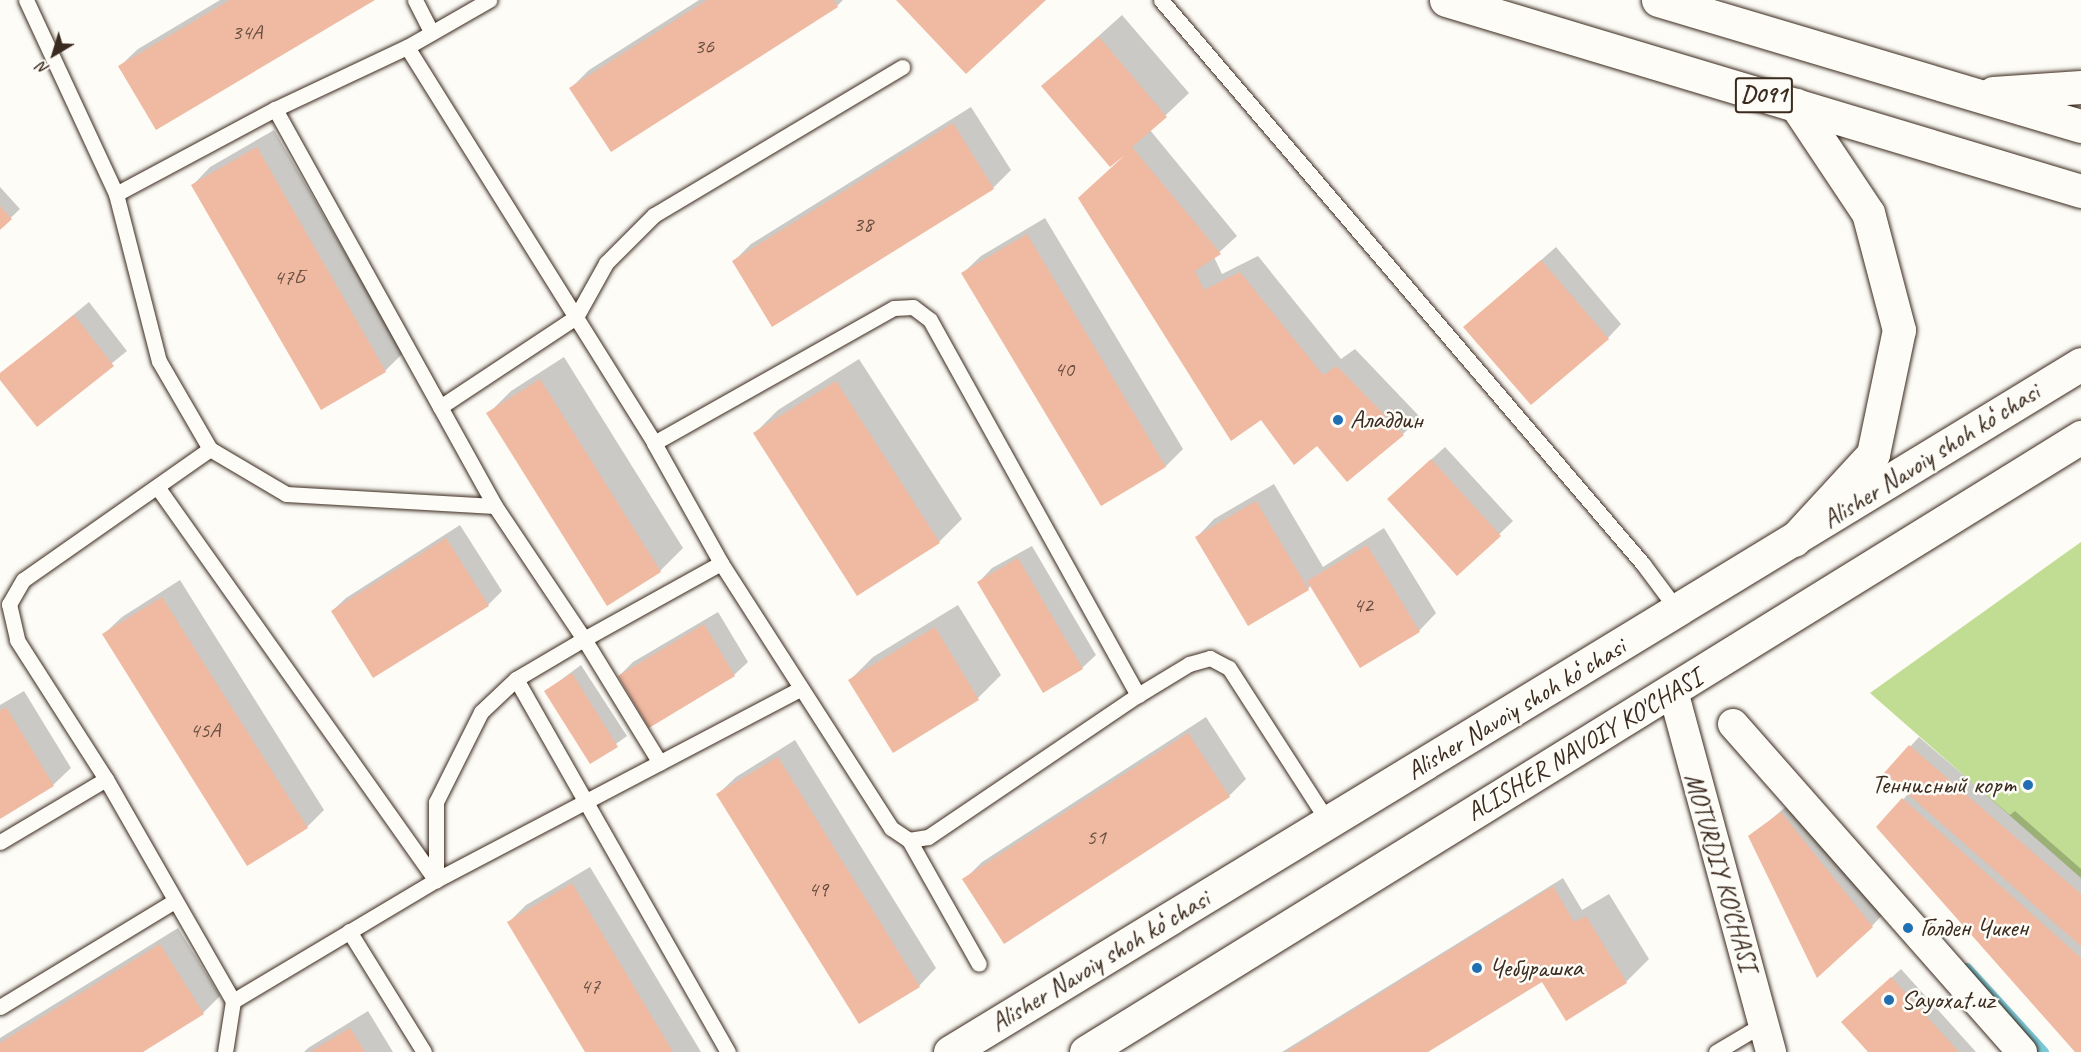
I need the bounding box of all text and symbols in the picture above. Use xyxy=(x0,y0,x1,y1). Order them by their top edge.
house number: 34А xyxy=(232,20,262,46)
north arrow xyxy=(24,24,84,84)
house number: 36 xyxy=(694,34,714,60)
text: N xyxy=(33,57,53,79)
road number: D091 xyxy=(1734,74,1794,116)
house number: 38 xyxy=(853,212,873,238)
house number: 47Б xyxy=(274,265,304,291)
house number: 40 xyxy=(1054,357,1074,383)
street label: Alisher Navoiy shoh koʻchasi xyxy=(1817,377,2045,535)
place label: Аладдин xyxy=(1350,404,1423,436)
marker: Аладдин xyxy=(1331,413,1345,427)
house number: 42 xyxy=(1353,593,1373,619)
street label: Alisher Navoiy shoh koʻchasi xyxy=(1401,631,1631,787)
street label: ALISHER NAVOIY KO'CHASI xyxy=(1461,662,1707,828)
house number: 45А xyxy=(190,718,220,744)
street label: MOTURDIY KO'CHASI xyxy=(1678,769,1764,975)
place label: Теннисный корт xyxy=(1871,769,2016,801)
marker: Теннисный корт xyxy=(2021,778,2035,792)
house number: 51 xyxy=(1086,825,1106,851)
house number: 49 xyxy=(808,877,828,903)
street label: Alisher Navoiy shoh koʻchasi xyxy=(985,883,1215,1039)
place label: Голден Чикен xyxy=(1920,912,2028,944)
marker: Голден Чикен xyxy=(1901,921,1915,935)
place label: Чебурашка xyxy=(1489,952,1583,984)
marker: Чебурашка xyxy=(1470,961,1484,975)
house number: 47 xyxy=(580,974,600,1000)
place label: Sayoxat.uz xyxy=(1901,984,1994,1016)
marker: Sayoxat.uz xyxy=(1882,993,1896,1007)

